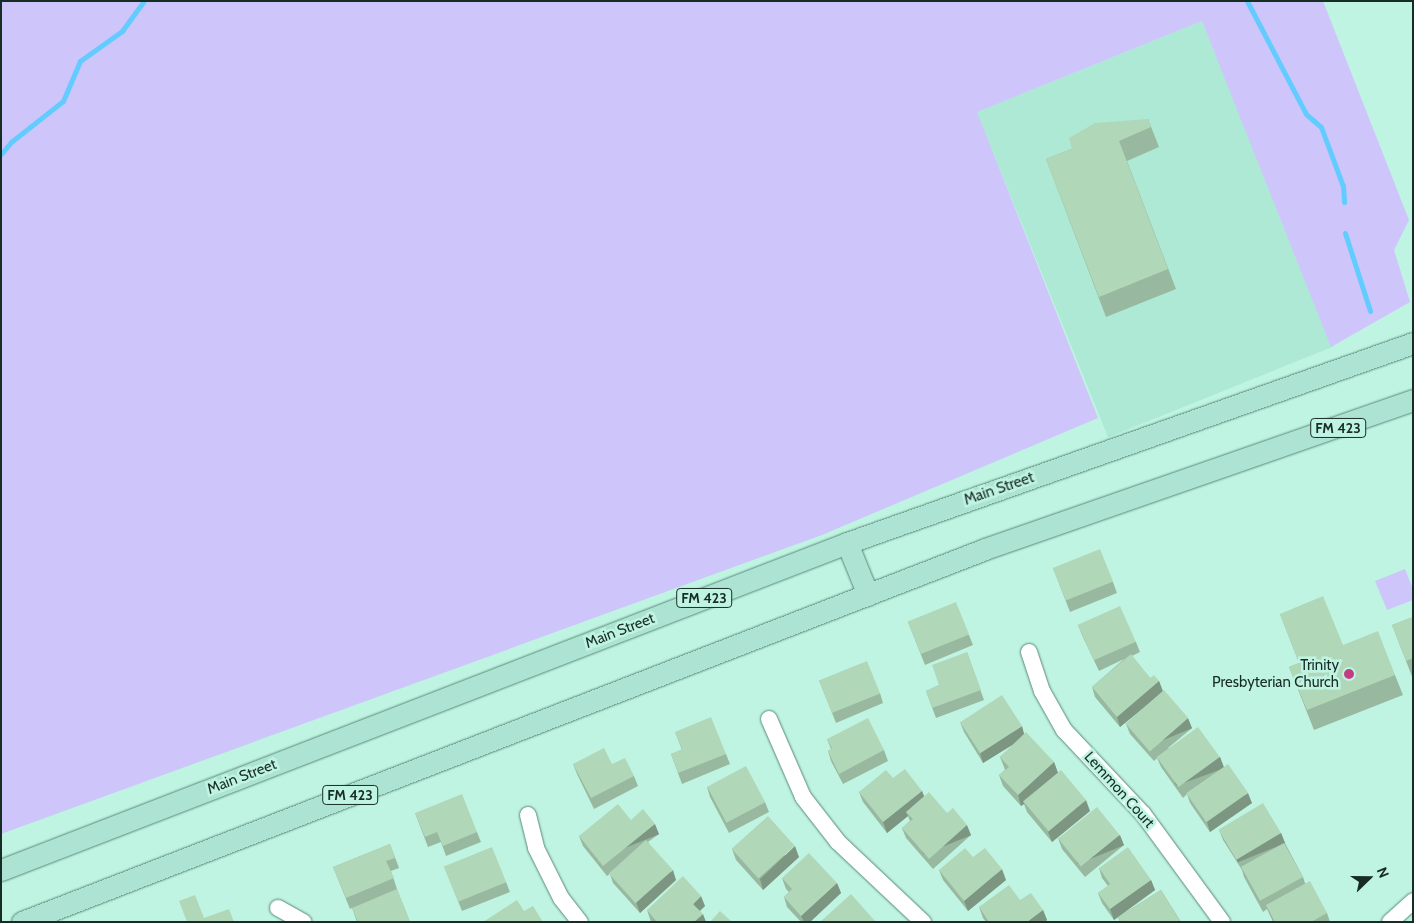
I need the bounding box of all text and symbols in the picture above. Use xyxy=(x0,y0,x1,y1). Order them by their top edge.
road number: FM 423 xyxy=(1309,416,1367,439)
street label: Main Street xyxy=(962,469,1036,509)
road number: FM 423 xyxy=(675,586,733,610)
street label: Main Street xyxy=(583,610,657,652)
place label: Trinity Presbyterian Church xyxy=(1212,656,1339,691)
marker: Trinity Presbyterian Church xyxy=(1343,668,1355,680)
street label: Lemmon Court xyxy=(1080,748,1158,832)
street label: Main Street xyxy=(205,756,279,798)
road number: FM 423 xyxy=(321,784,379,806)
north arrow xyxy=(1344,853,1394,903)
text: N xyxy=(1373,864,1393,880)

